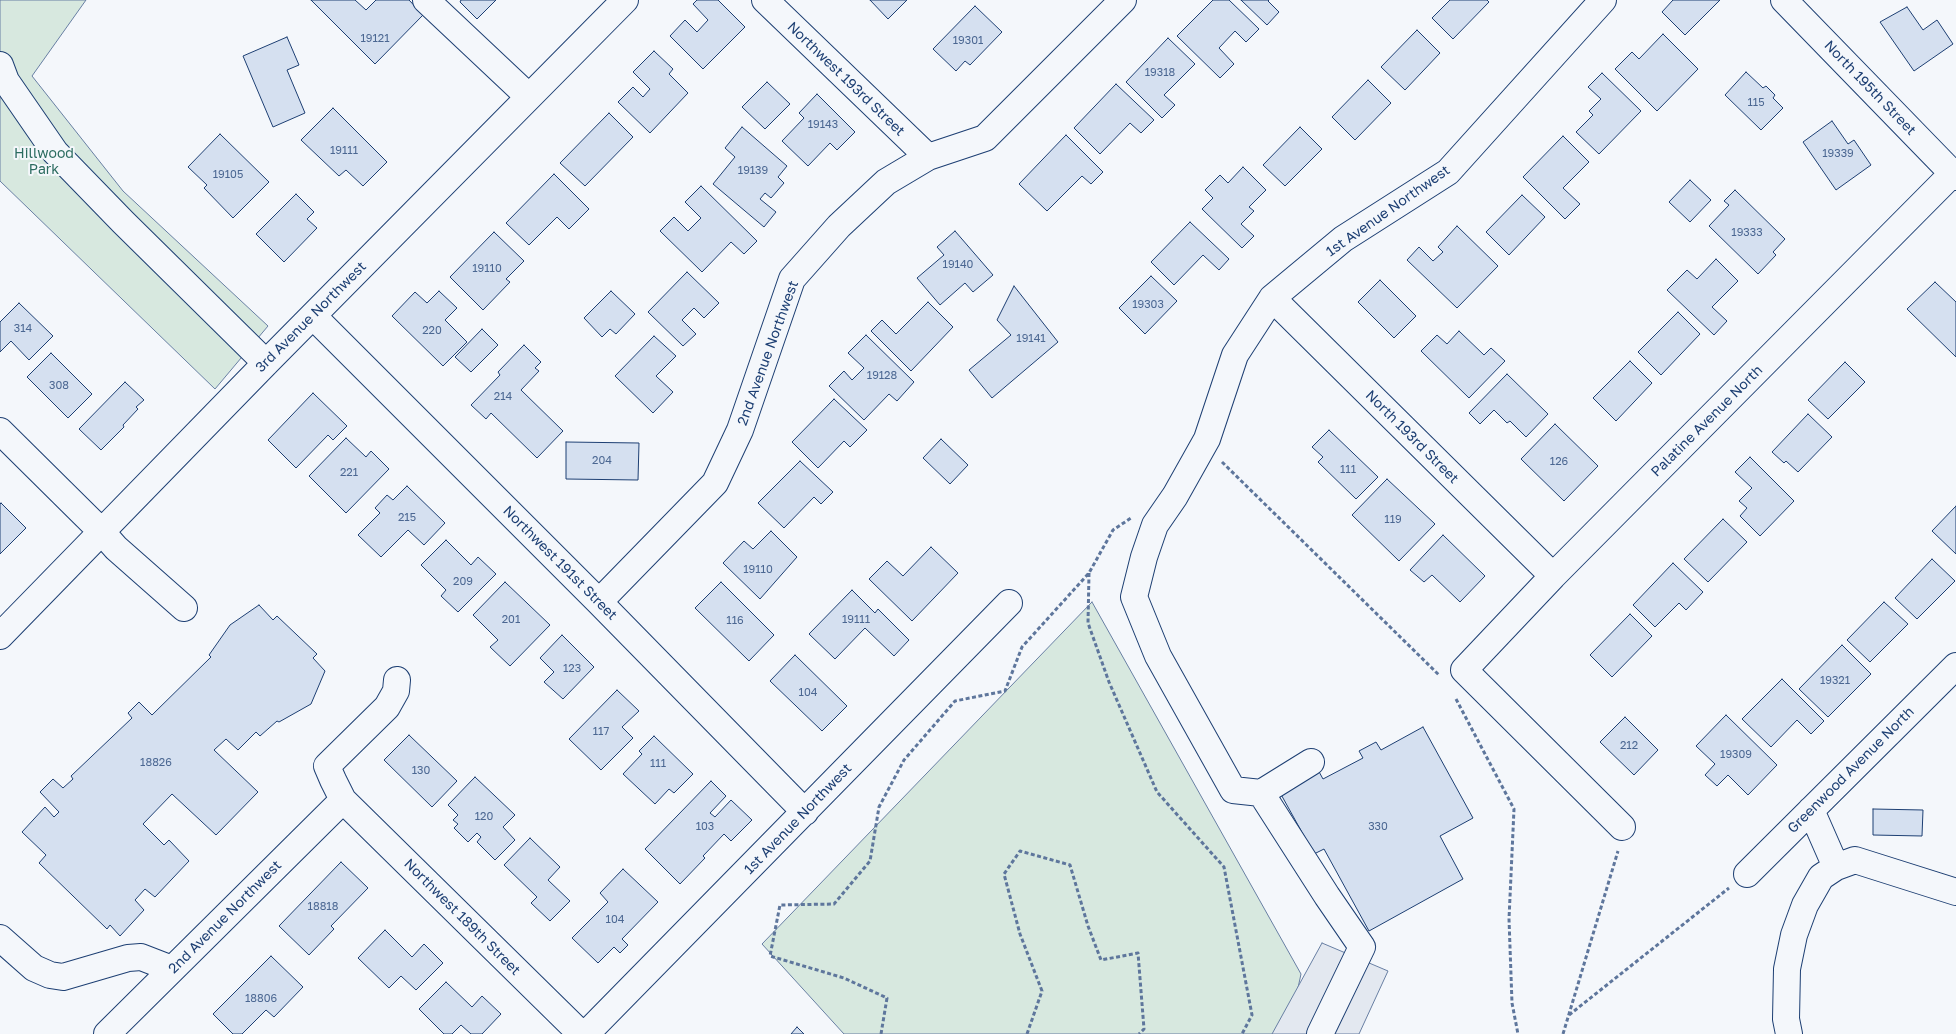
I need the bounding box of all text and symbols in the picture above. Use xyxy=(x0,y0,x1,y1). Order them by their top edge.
street label: Northwest 193rd Street xyxy=(784,18,908,140)
house number: 19121 xyxy=(360,32,390,46)
house number: 19301 xyxy=(953,34,983,48)
street label: North 195th Street xyxy=(1821,37,1919,139)
house number: 19318 xyxy=(1145,66,1175,80)
house number: 115 xyxy=(1747,96,1765,110)
house number: 19143 xyxy=(808,118,838,132)
house number: 19111 xyxy=(330,144,358,158)
park label: Hillwood Park xyxy=(14,146,74,178)
house number: 19339 xyxy=(1822,147,1854,161)
street label: 1st Avenue Northwest xyxy=(1323,162,1453,260)
house number: 19139 xyxy=(738,164,768,178)
house number: 19105 xyxy=(213,168,243,182)
house number: 19333 xyxy=(1731,226,1763,240)
street label: 3rd Avenue Northwest xyxy=(252,258,370,376)
house number: 19140 xyxy=(943,258,973,272)
house number: 19110 xyxy=(472,262,502,276)
street label: 2nd Avenue Northwest xyxy=(734,278,802,428)
house number: 19303 xyxy=(1132,298,1164,312)
house number: 314 xyxy=(14,322,32,336)
house number: 220 xyxy=(422,324,442,338)
house number: 19141 xyxy=(1016,332,1046,346)
street label: Palatine Avenue North xyxy=(1648,362,1766,480)
house number: 19128 xyxy=(867,369,897,383)
house number: 308 xyxy=(49,379,69,393)
street label: North 193rd Street xyxy=(1362,387,1462,487)
house number: 214 xyxy=(494,390,512,404)
house number: 204 xyxy=(592,454,612,468)
house number: 126 xyxy=(1550,455,1568,469)
house number: 111 xyxy=(1340,463,1356,477)
house number: 221 xyxy=(340,466,358,480)
street label: Northwest 191st Street xyxy=(499,502,621,624)
house number: 215 xyxy=(398,511,416,525)
house number: 119 xyxy=(1384,513,1402,527)
house number: 19110 xyxy=(743,563,773,577)
house number: 209 xyxy=(453,575,473,589)
house number: 201 xyxy=(502,613,520,627)
house number: 19111 xyxy=(842,613,870,627)
house number: 116 xyxy=(726,614,744,628)
house number: 123 xyxy=(563,662,581,676)
house number: 19321 xyxy=(1820,674,1850,688)
house number: 104 xyxy=(799,686,817,700)
street label: Greenwood Avenue North xyxy=(1784,703,1918,837)
house number: 117 xyxy=(593,725,609,739)
house number: 212 xyxy=(1620,739,1638,753)
house number: 19309 xyxy=(1720,748,1752,762)
house number: 18826 xyxy=(140,756,172,770)
house number: 111 xyxy=(650,757,666,771)
street label: 1st Avenue Northwest xyxy=(741,760,855,878)
house number: 130 xyxy=(412,764,430,778)
house number: 120 xyxy=(475,810,493,824)
house number: 103 xyxy=(696,820,714,834)
house number: 330 xyxy=(1368,820,1388,834)
street label: Northwest 189th Street xyxy=(400,855,524,979)
street label: 2nd Avenue Northwest xyxy=(165,857,285,977)
house number: 18818 xyxy=(308,900,338,914)
house number: 104 xyxy=(606,913,624,927)
house number: 18806 xyxy=(245,992,277,1006)

